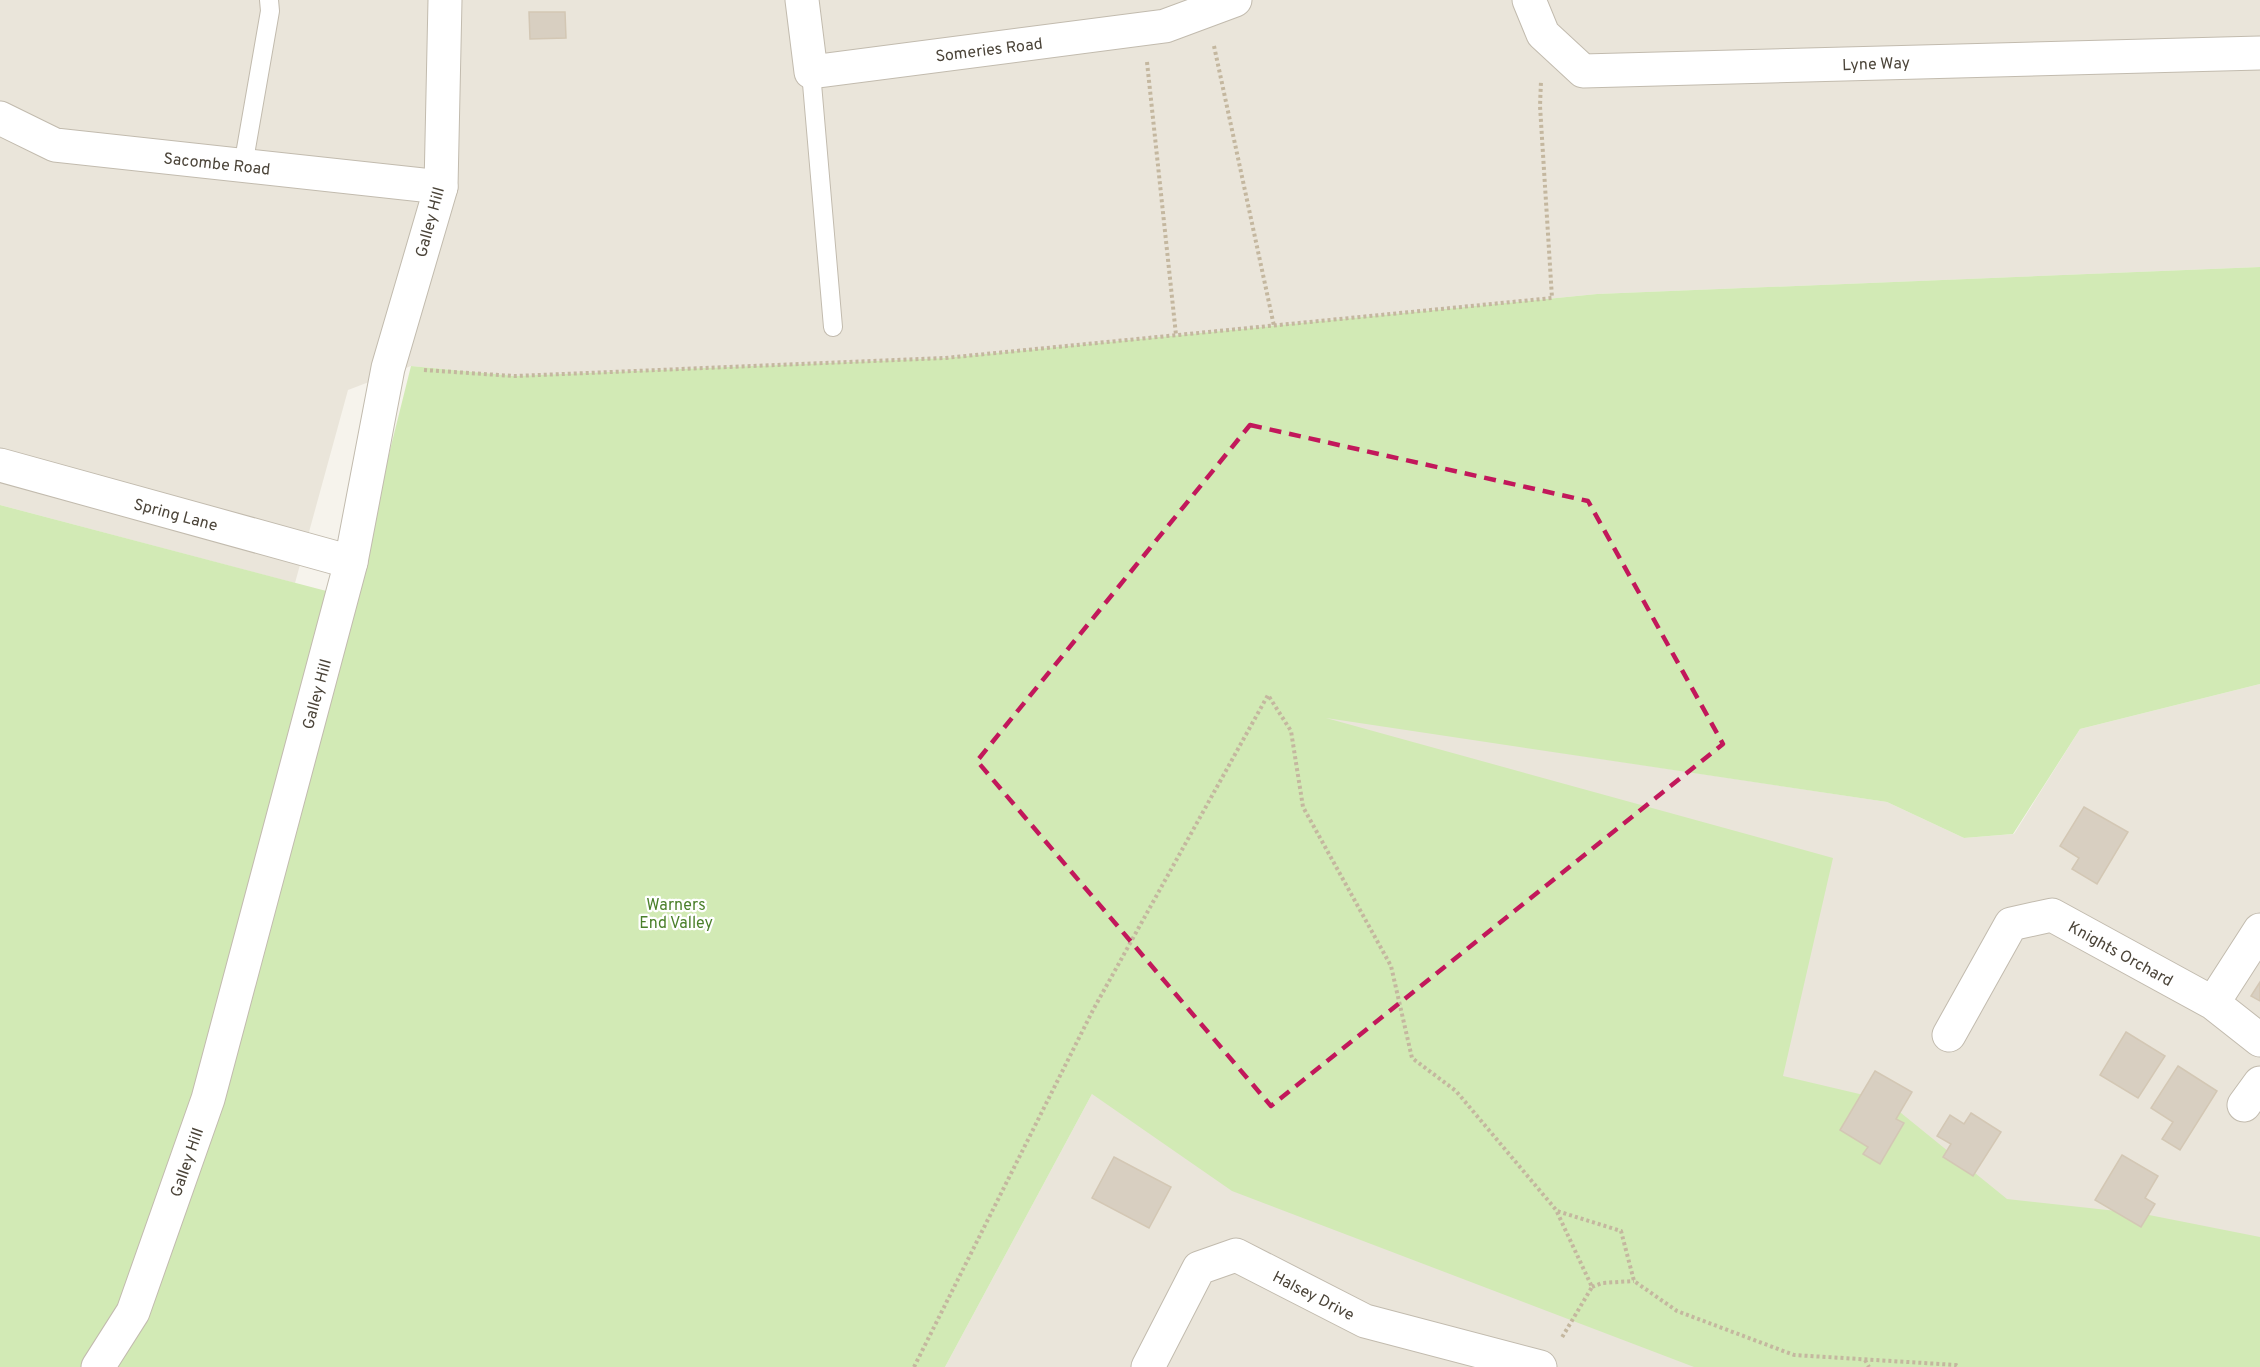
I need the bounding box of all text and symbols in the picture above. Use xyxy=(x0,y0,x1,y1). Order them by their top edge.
street label: Someries Road xyxy=(935,34,1044,67)
street label: Lyne Way xyxy=(1842,54,1910,76)
street label: Sacombe Road xyxy=(162,149,271,181)
street label: Galley Hill xyxy=(412,185,450,260)
street label: Spring Lane xyxy=(131,495,220,537)
street label: Galley Hill xyxy=(299,657,337,732)
park label: Warners End Valley xyxy=(639,896,713,934)
street label: Knights Orchard xyxy=(2064,918,2176,992)
street label: Galley Hill xyxy=(167,1125,209,1200)
street label: Halsey Drive xyxy=(1269,1268,1357,1326)

